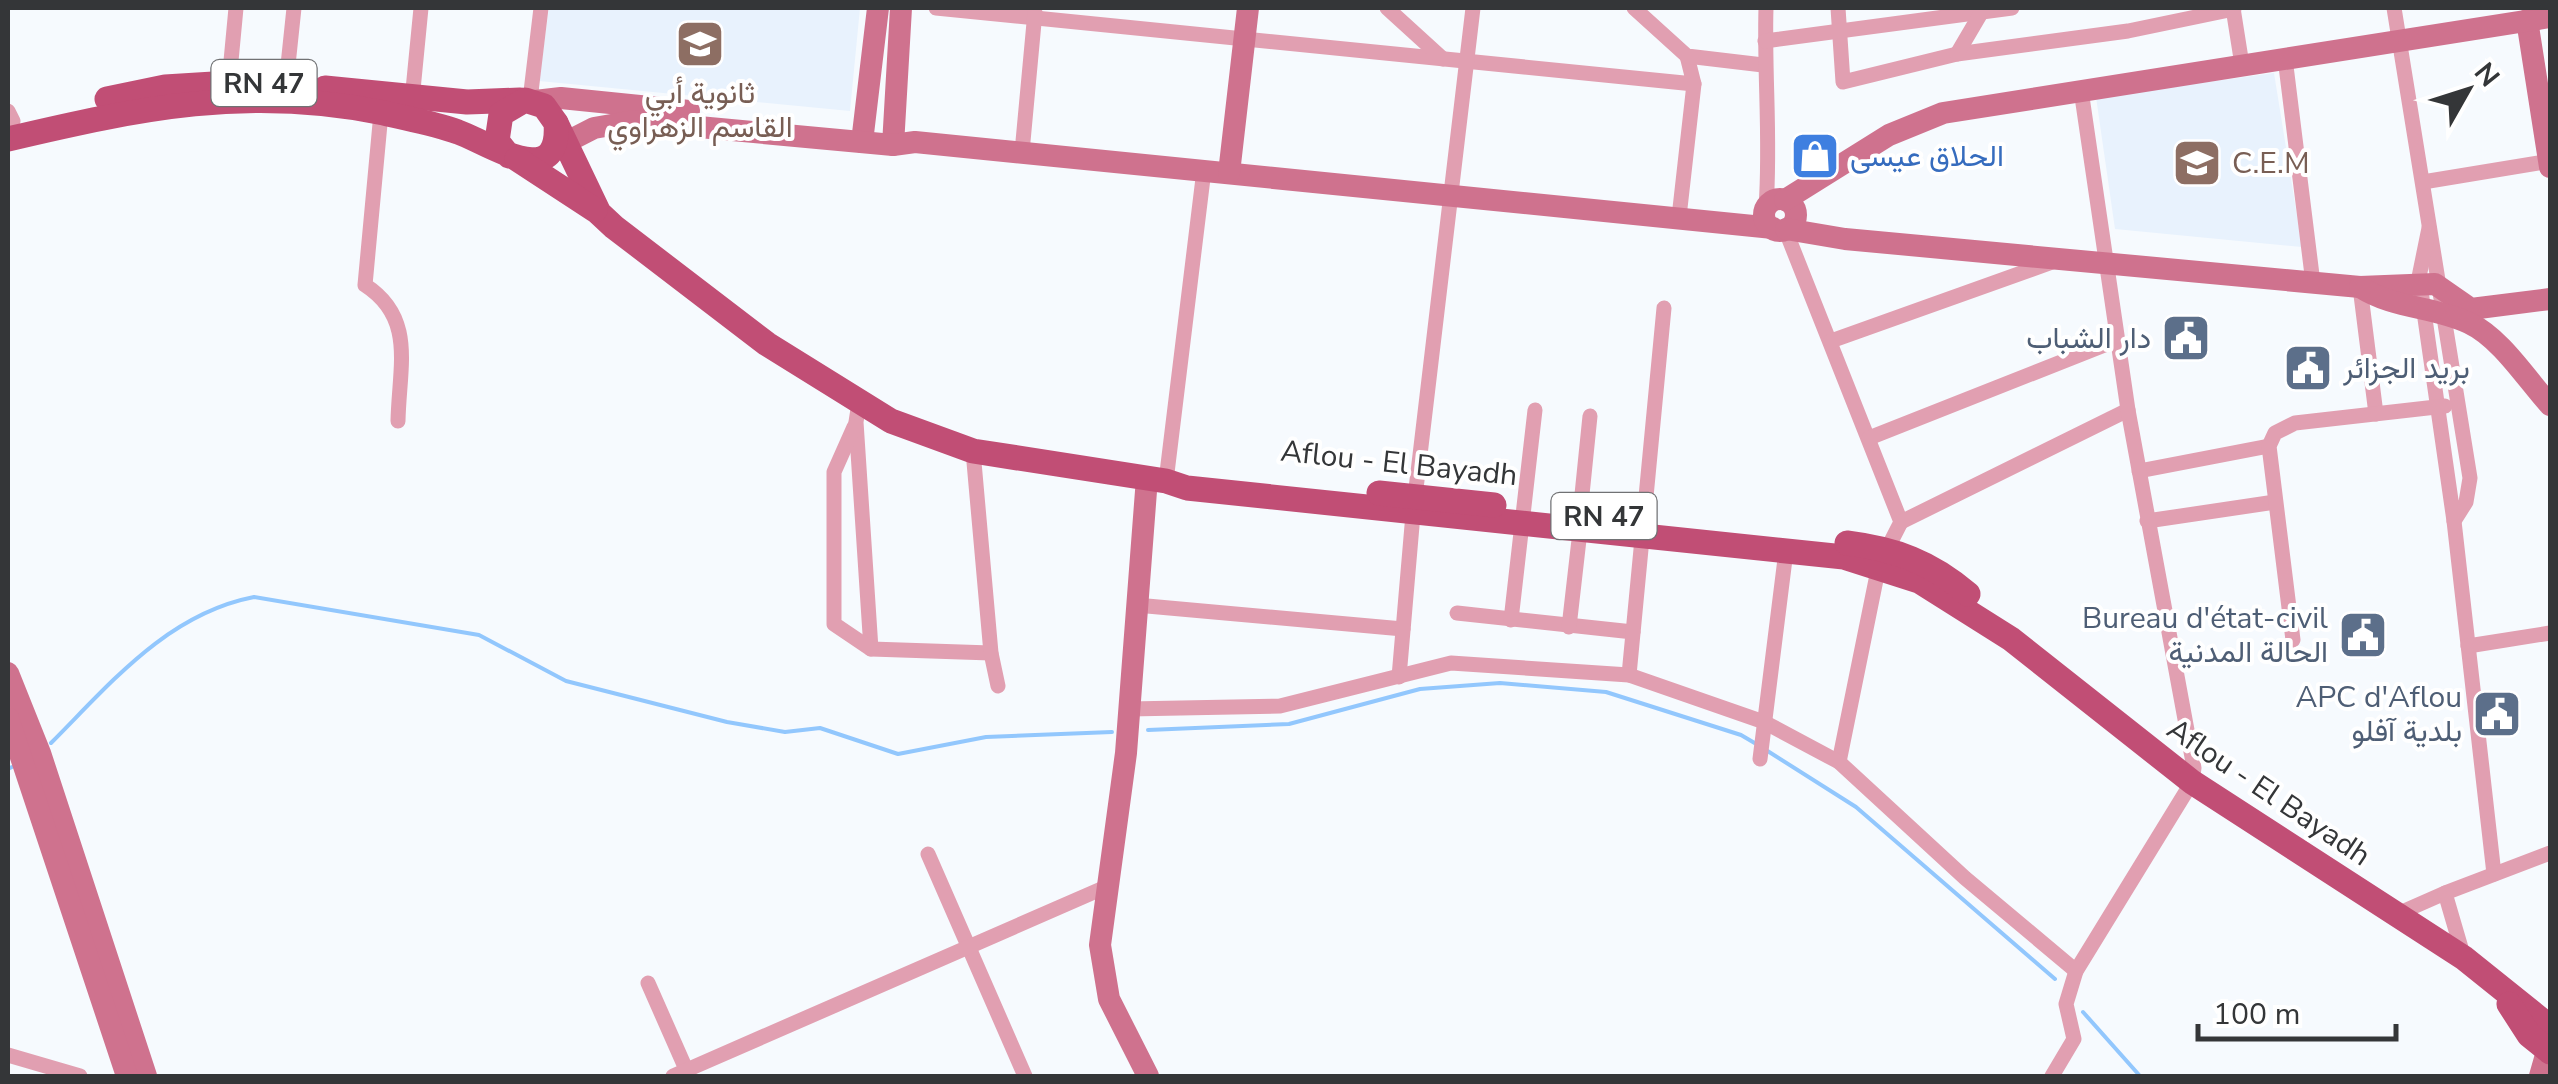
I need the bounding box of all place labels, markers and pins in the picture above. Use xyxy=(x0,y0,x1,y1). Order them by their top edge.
school or university icon: ثانوية أبي القاسم الزهراوي xyxy=(674,18,726,70)
place label: ثانوية أبي القاسم الزهراوي xyxy=(607,73,793,151)
shop icon: الحلاق عيسى xyxy=(1789,130,1841,182)
place label: الحلاق عيسى xyxy=(1850,136,2004,177)
school or university icon: C.E.M xyxy=(2171,137,2223,189)
place label: C.E.M xyxy=(2232,143,2310,184)
public building icon: دار الشباب xyxy=(2160,312,2212,364)
place label: دار الشباب xyxy=(2026,318,2151,359)
public building icon: بريد الجزائر xyxy=(2282,342,2334,394)
place label: بريد الجزائر xyxy=(2342,348,2470,389)
place label: Bureau d'état-civil الحالة المدنية xyxy=(2082,598,2328,673)
public building icon: Bureau d'état-civil الحالة المدنية xyxy=(2337,609,2389,661)
place label: APC d'Aflou بلدية آفلو xyxy=(2295,677,2462,752)
public building icon: APC d'Aflou بلدية آفلو xyxy=(2471,688,2523,740)

